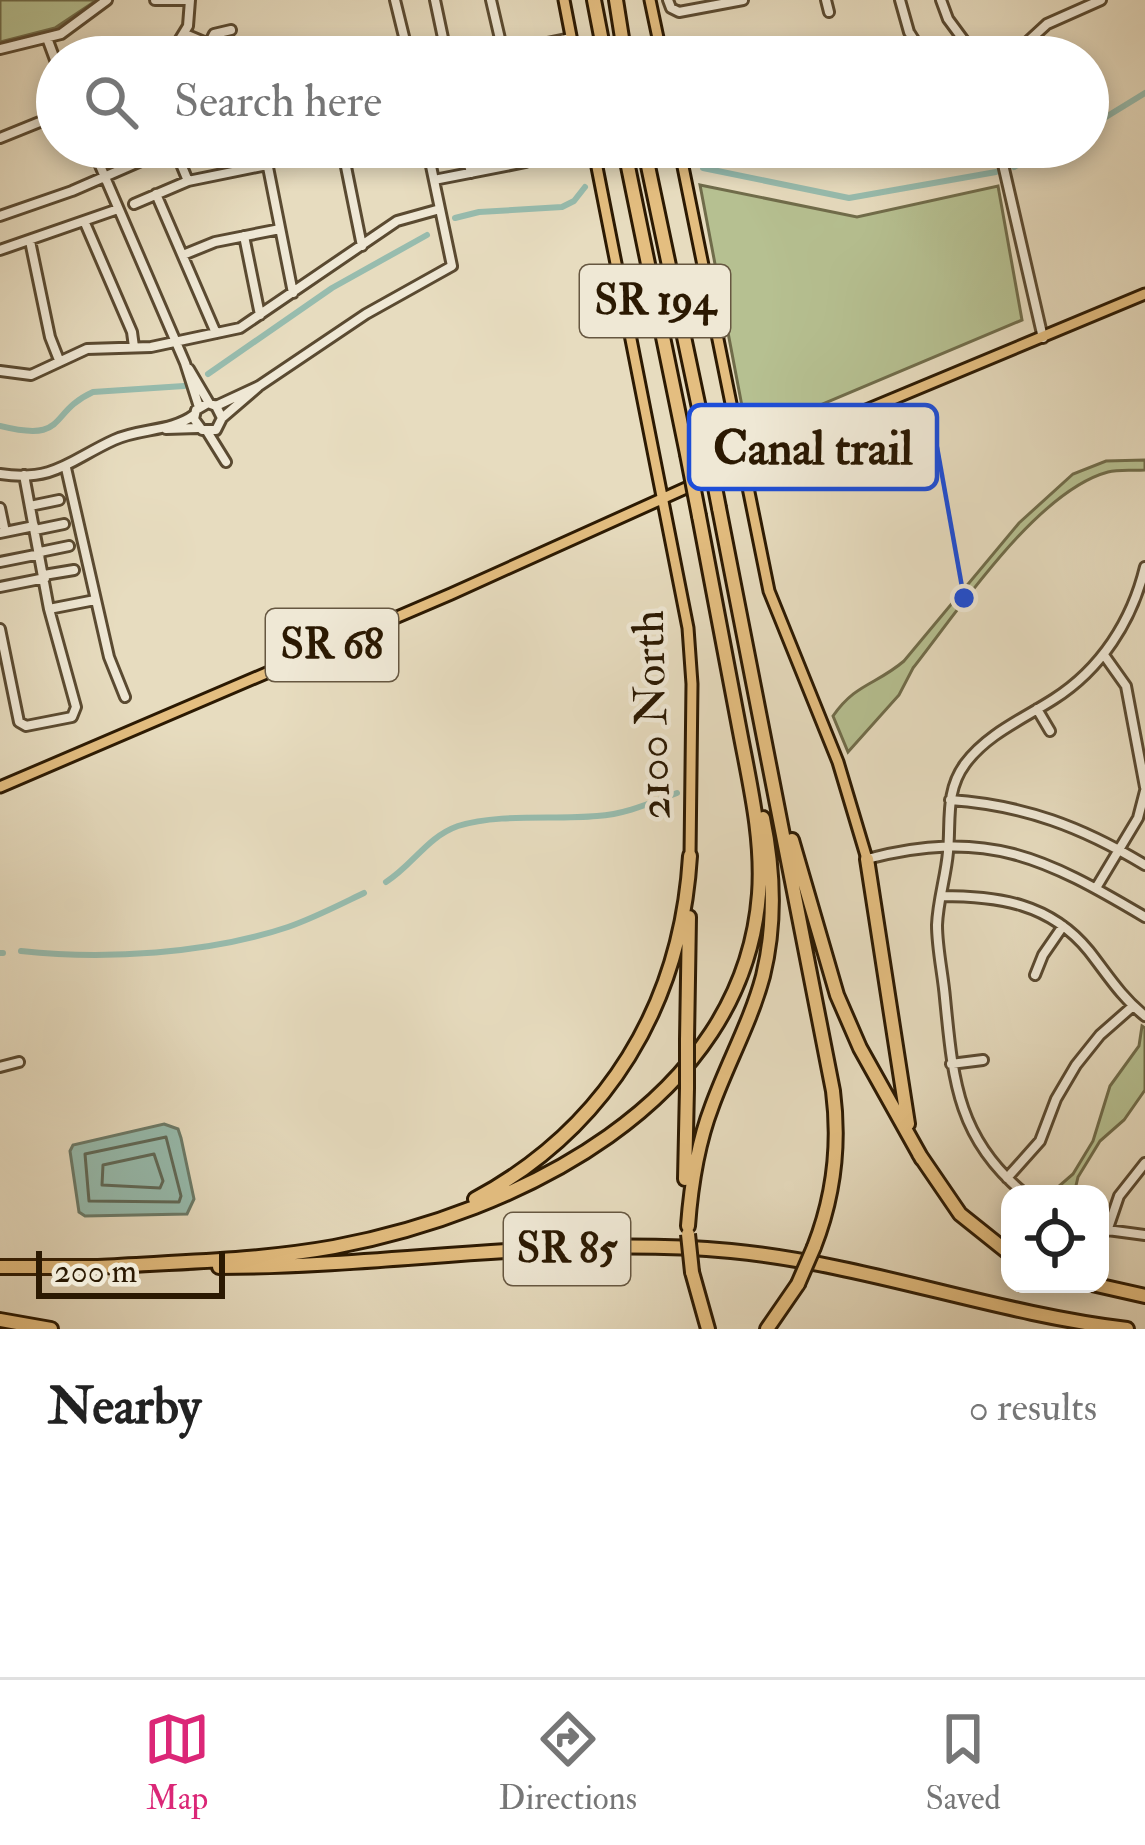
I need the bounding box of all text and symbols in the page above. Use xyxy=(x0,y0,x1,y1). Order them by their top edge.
search box xyxy=(36,36,1109,168)
icon: search xyxy=(78,69,144,135)
text: Search here xyxy=(174,74,382,130)
road number: SR 194 xyxy=(580,265,730,337)
callout: Canal trail xyxy=(689,405,937,489)
text: Canal trail xyxy=(713,419,914,479)
road number: SR 68 xyxy=(266,609,398,681)
street label: 2100 North xyxy=(620,609,684,821)
map controls xyxy=(1001,1185,1109,1293)
button: locate xyxy=(1001,1185,1109,1293)
road number: SR 85 xyxy=(504,1213,630,1285)
scale bar xyxy=(36,1245,225,1298)
text: 200 m xyxy=(54,1251,137,1292)
text: Nearby xyxy=(48,1375,201,1439)
text: 0 results xyxy=(969,1383,1097,1432)
tab: Map xyxy=(144,1706,210,1819)
tab: Directions xyxy=(499,1706,637,1819)
tab: Saved xyxy=(925,1706,1001,1819)

